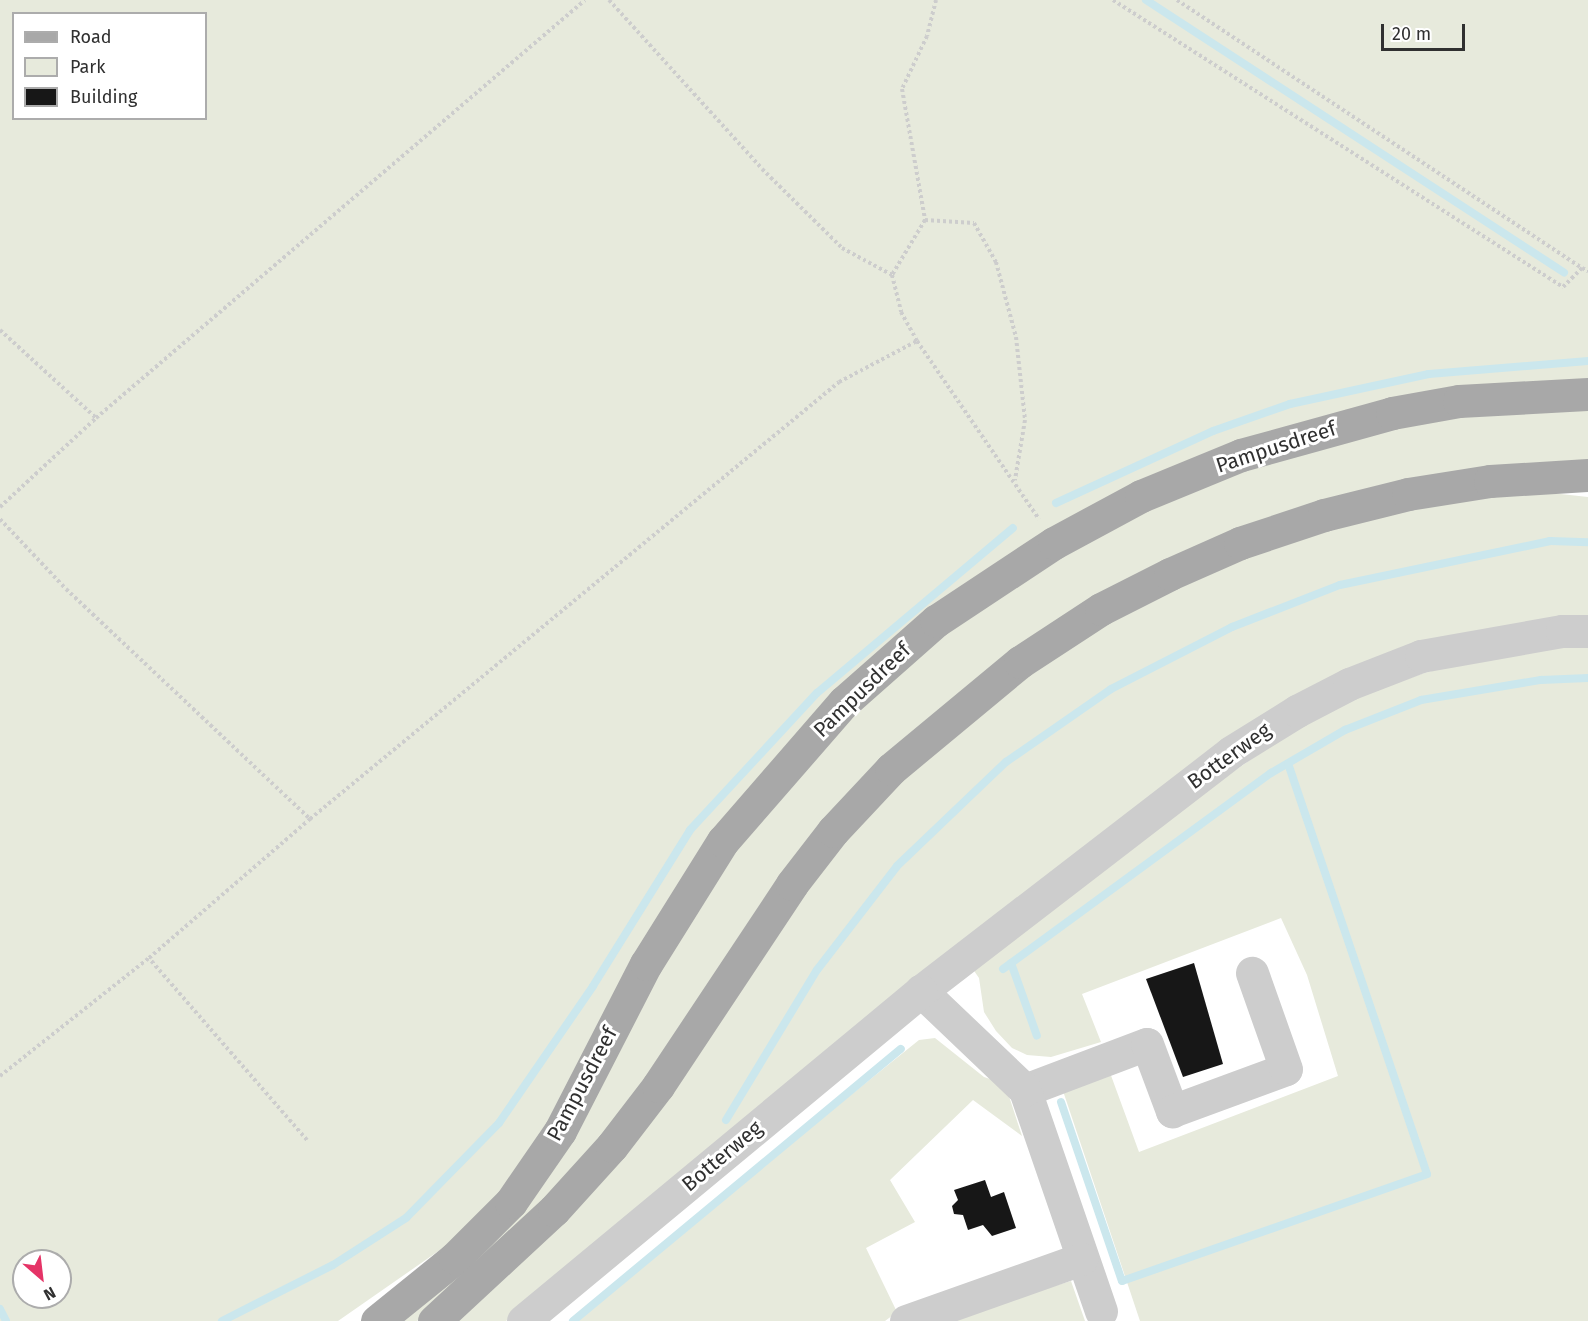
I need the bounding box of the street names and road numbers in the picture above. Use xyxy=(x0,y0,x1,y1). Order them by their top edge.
street label: Pampusdreef xyxy=(1213,416,1339,478)
street label: Pampusdreef xyxy=(808,638,916,742)
street label: Botterweg xyxy=(1182,717,1276,795)
street label: Pampusdreef xyxy=(542,1023,622,1145)
street label: Botterweg xyxy=(677,1115,767,1197)

